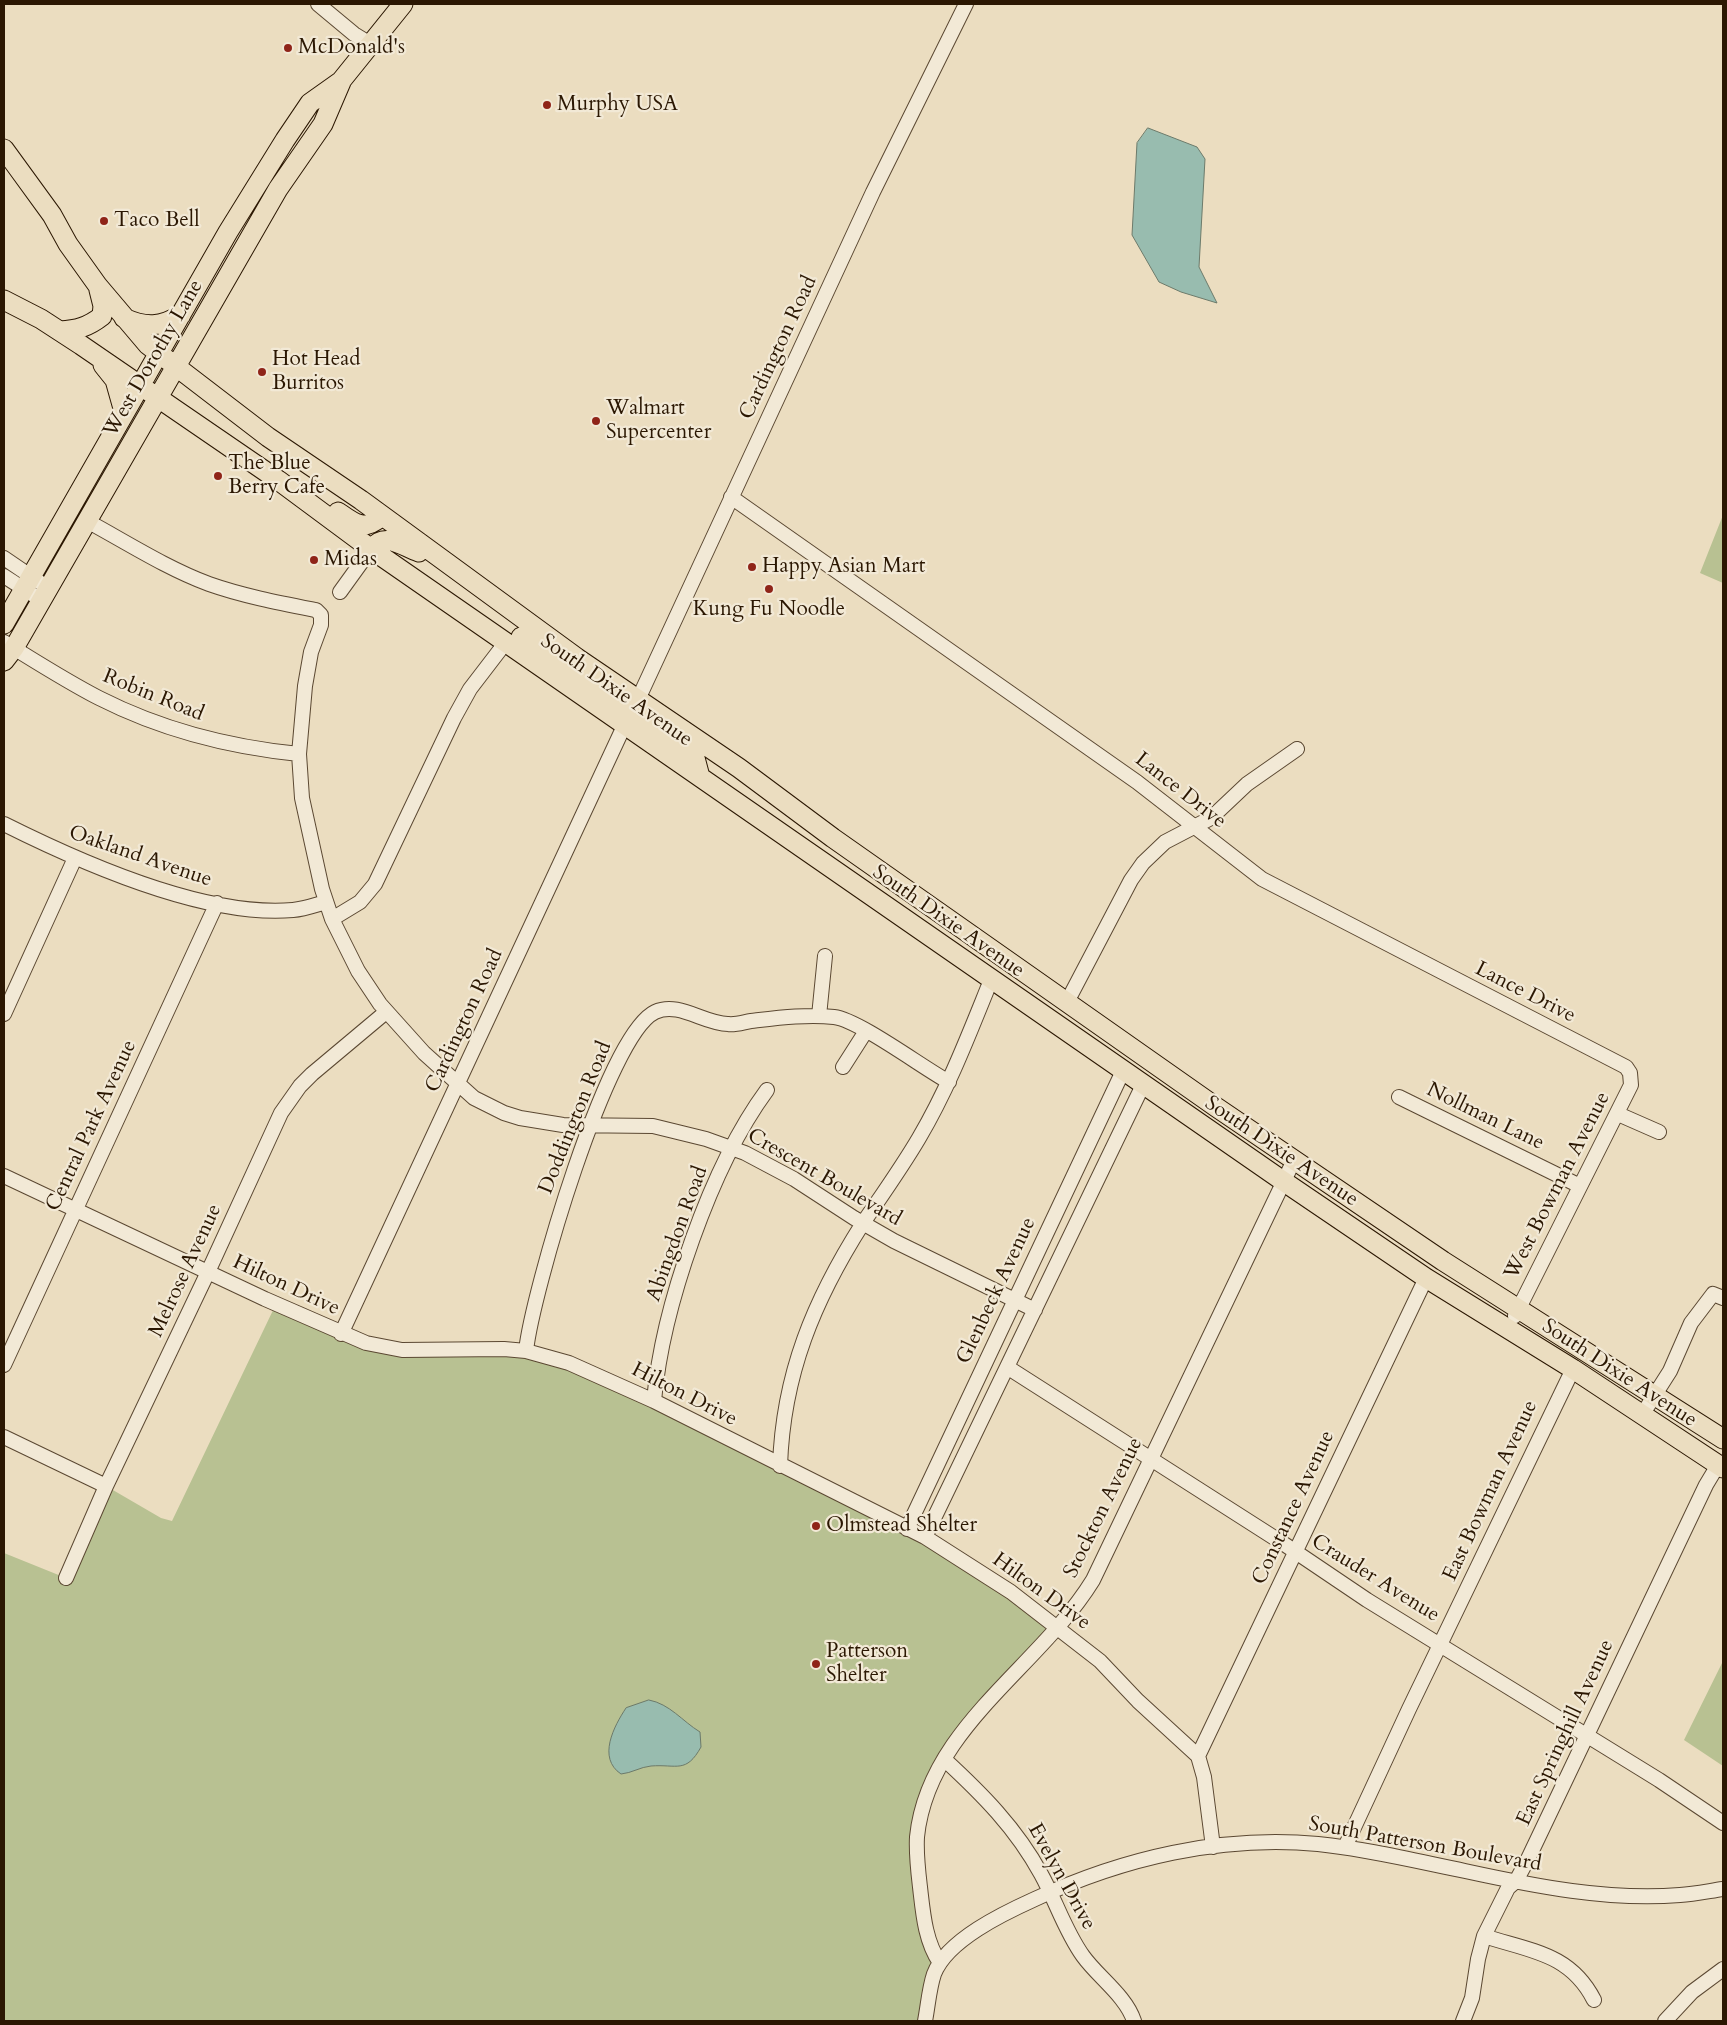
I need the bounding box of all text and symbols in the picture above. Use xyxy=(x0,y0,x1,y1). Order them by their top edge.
place label: McDonald's xyxy=(298,35,405,61)
marker: McDonald's xyxy=(282,42,294,54)
place label: Murphy USA xyxy=(557,92,678,118)
marker: Murphy USA xyxy=(541,99,553,111)
place label: Taco Bell xyxy=(114,208,200,234)
marker: Taco Bell xyxy=(98,215,110,227)
street label: Cardington Road xyxy=(735,272,823,424)
street label: West Dorothy Lane xyxy=(99,276,209,442)
place label: Hot Head Burritos xyxy=(272,347,361,397)
marker: Hot Head Burritos xyxy=(256,366,268,378)
place label: Walmart Supercenter xyxy=(606,396,711,446)
marker: Walmart Supercenter xyxy=(590,415,602,427)
place label: The Blue Berry Cafe xyxy=(228,451,325,501)
marker: The Blue Berry Cafe xyxy=(212,470,224,482)
place label: Midas xyxy=(324,547,377,573)
marker: Midas xyxy=(308,554,320,566)
place label: Happy Asian Mart xyxy=(762,554,925,580)
marker: Happy Asian Mart xyxy=(746,561,758,573)
marker: Kung Fu Noodle xyxy=(763,583,775,595)
place label: Kung Fu Noodle xyxy=(693,597,845,623)
street label: South Dixie Avenue xyxy=(535,629,697,753)
street label: Robin Road xyxy=(99,664,207,728)
street label: Lance Drive xyxy=(1129,747,1231,835)
street label: Oakland Avenue xyxy=(65,821,215,893)
street label: South Dixie Avenue xyxy=(867,860,1029,984)
street label: Cardington Road xyxy=(421,945,509,1097)
street label: Lance Drive xyxy=(1471,957,1579,1029)
street label: Central Park Avenue xyxy=(41,1036,143,1216)
street label: Doddington Road xyxy=(534,1038,618,1198)
street label: Nollman Lane xyxy=(1422,1078,1548,1156)
street label: West Bowman Avenue xyxy=(1500,1088,1616,1284)
street label: South Dixie Avenue xyxy=(1199,1091,1363,1213)
street label: Crescent Boulevard xyxy=(742,1124,906,1232)
street label: Abingdon Road xyxy=(642,1163,714,1305)
street label: Melrose Avenue xyxy=(144,1200,228,1342)
street label: Glenbeck Avenue xyxy=(952,1214,1042,1368)
street label: Hilton Drive xyxy=(228,1250,344,1322)
street label: South Dixie Avenue xyxy=(1537,1314,1701,1434)
street label: Hilton Drive xyxy=(627,1358,741,1432)
street label: East Bowman Avenue xyxy=(1438,1397,1544,1585)
street label: Constance Avenue xyxy=(1247,1427,1341,1589)
street label: Stockton Avenue xyxy=(1059,1434,1149,1582)
place label: Olmstead Shelter xyxy=(826,1513,977,1539)
marker: Olmstead Shelter xyxy=(810,1520,822,1532)
street label: Crauder Avenue xyxy=(1306,1530,1444,1628)
street label: Hilton Drive xyxy=(987,1548,1095,1636)
street label: East Springhill Avenue xyxy=(1512,1636,1620,1830)
place label: Patterson Shelter xyxy=(826,1639,908,1689)
marker: Patterson Shelter xyxy=(810,1658,822,1670)
street label: South Patterson Boulevard xyxy=(1307,1812,1543,1878)
street label: Evelyn Drive xyxy=(1021,1819,1101,1935)

